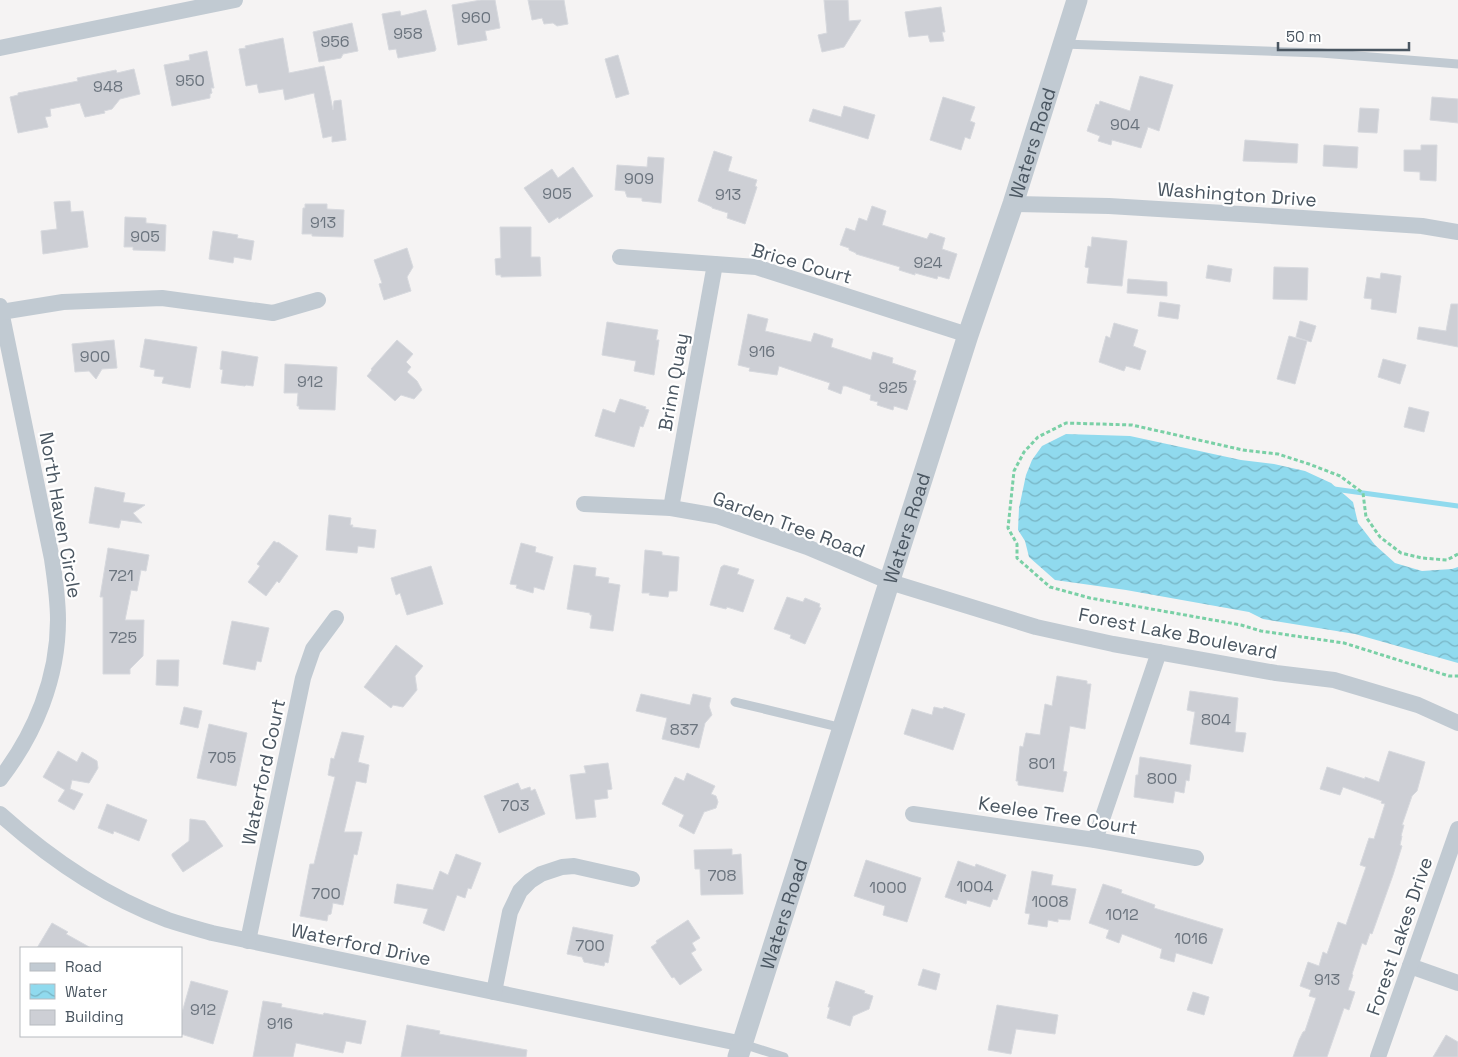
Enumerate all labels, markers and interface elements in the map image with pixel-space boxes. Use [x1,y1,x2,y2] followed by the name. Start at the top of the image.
[461,7,491,28] house number: 960
[1278,20,1409,52] scale bar
[393,23,423,44] house number: 958
[1286,27,1321,46] text: 50 m
[320,31,350,52] house number: 956
[175,70,205,91] house number: 950
[93,76,123,97] house number: 948
[1003,85,1062,202] street label: Waters Road
[1110,114,1140,135] house number: 904
[624,168,654,189] house number: 909
[1156,176,1317,213] street label: Washington Drive
[542,183,572,204] house number: 905
[715,184,741,205] house number: 913
[310,212,336,233] house number: 913
[130,226,160,247] house number: 905
[749,237,855,290] street label: Brice Court
[914,252,942,273] house number: 924
[653,331,694,433] street label: Brinn Quay
[749,341,775,362] house number: 916
[80,346,110,367] house number: 900
[297,371,323,392] house number: 912
[878,377,908,398] house number: 925
[34,430,87,600] street label: North Haven Circle
[878,470,936,587] street label: Waters Road
[709,485,868,564] street label: Garden Tree Road
[108,565,134,586] house number: 721
[1076,602,1279,665] street label: Forest Lake Boulevard
[109,627,137,648] house number: 725
[236,697,291,847] street label: Waterford Court
[1201,709,1231,730] house number: 804
[670,719,698,740] house number: 837
[208,747,236,768] house number: 705
[1029,753,1055,774] house number: 801
[1147,768,1177,789] house number: 800
[977,791,1139,840] street label: Keelee Tree Court
[501,795,529,816] house number: 703
[1361,854,1438,1019] street label: Forest Lakes Drive
[755,856,813,973] street label: Waters Road
[707,865,737,886] house number: 708
[956,876,994,897] house number: 1004
[869,877,907,898] house number: 1000
[311,883,341,904] house number: 700
[1031,891,1069,912] house number: 1008
[1105,904,1139,925] house number: 1012
[288,917,433,972] street label: Waterford Drive
[1174,928,1208,949] house number: 1016
[575,935,605,956] house number: 700
[20,947,182,1037] legend
[65,957,102,976] text: Road
[1314,969,1340,990] house number: 913
[65,982,108,1001] text: Water
[190,999,216,1020] house number: 912
[65,1007,124,1026] text: Building
[267,1013,293,1034] house number: 916

